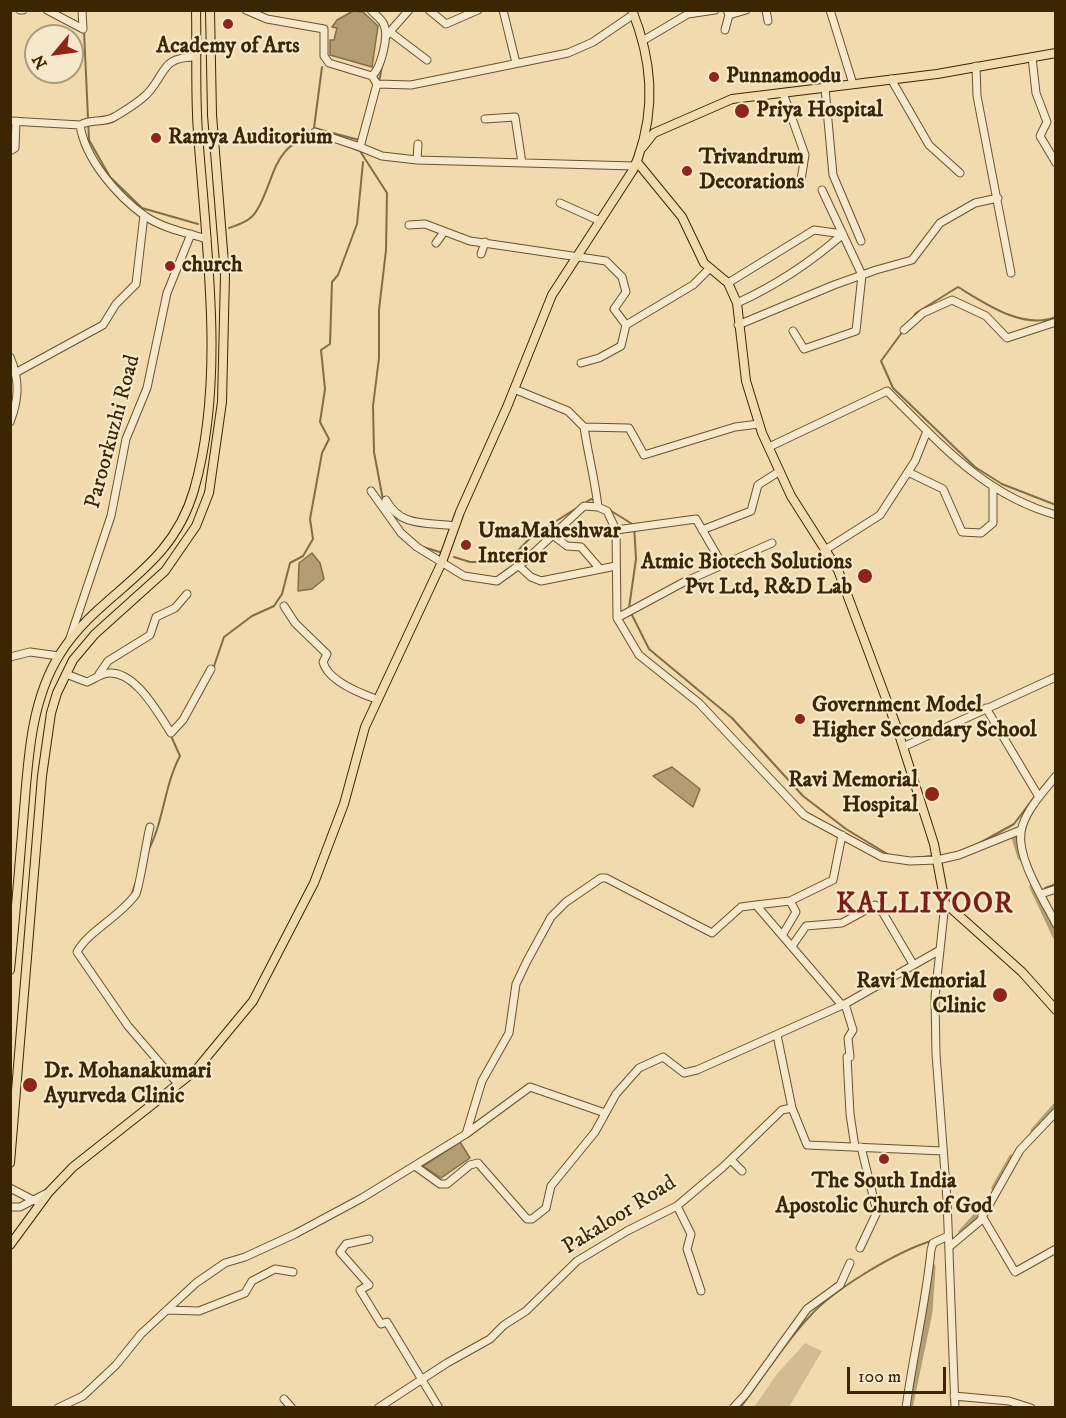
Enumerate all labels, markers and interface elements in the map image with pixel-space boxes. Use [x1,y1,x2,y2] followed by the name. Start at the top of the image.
[221,17,235,31] marker: Academy of Arts
[24,24,84,84] north arrow
[156,34,300,60] place label: Academy of Arts
[28,51,52,72] text: N
[726,64,841,90] place label: Punnamoodu
[707,70,721,84] marker: Punnamoodu
[756,98,883,124] place label: Priya Hospital
[733,102,751,120] marker: Priya Hospital
[168,125,333,151] place label: Ramya Auditorium
[149,131,163,145] marker: Ramya Auditorium
[699,145,804,196] place label: Trivandrum Decorations
[680,164,694,178] marker: Trivandrum Decorations
[182,253,243,279] place label: church
[163,259,177,273] marker: church
[81,352,147,512] street label: Paroorkuzhi Road
[478,519,621,570] place label: UmaMaheshwar Interior
[459,538,473,552] marker: UmaMaheshwar Interior
[641,550,852,602] place label: Atmic Biotech Solutions Pvt Ltd, R&D Lab
[856,567,874,585] marker: Atmic Biotech Solutions Pvt Ltd, R&D Lab
[812,693,1037,744] place label: Government Model Higher Secondary School
[793,712,807,726] marker: Government Model Higher Secondary School
[788,768,918,819] place label: Ravi Memorial Hospital
[923,785,941,803] marker: Ravi Memorial Hospital
[836,889,1014,923] district label: KALLIYOOR
[856,969,986,1020] place label: Ravi Memorial Clinic
[991,986,1009,1004] marker: Ravi Memorial Clinic
[44,1059,211,1110] place label: Dr. Mohanakumari Ayurveda Clinic
[21,1076,39,1094] marker: Dr. Mohanakumari Ayurveda Clinic
[877,1152,891,1166] marker: The South India Apostolic Church of God
[775,1169,993,1220] place label: The South India Apostolic Church of God
[558,1171,682,1261] street label: Pakaloor Road
[850,1355,949,1393] scale bar
[858,1366,901,1388] text: 100 m

